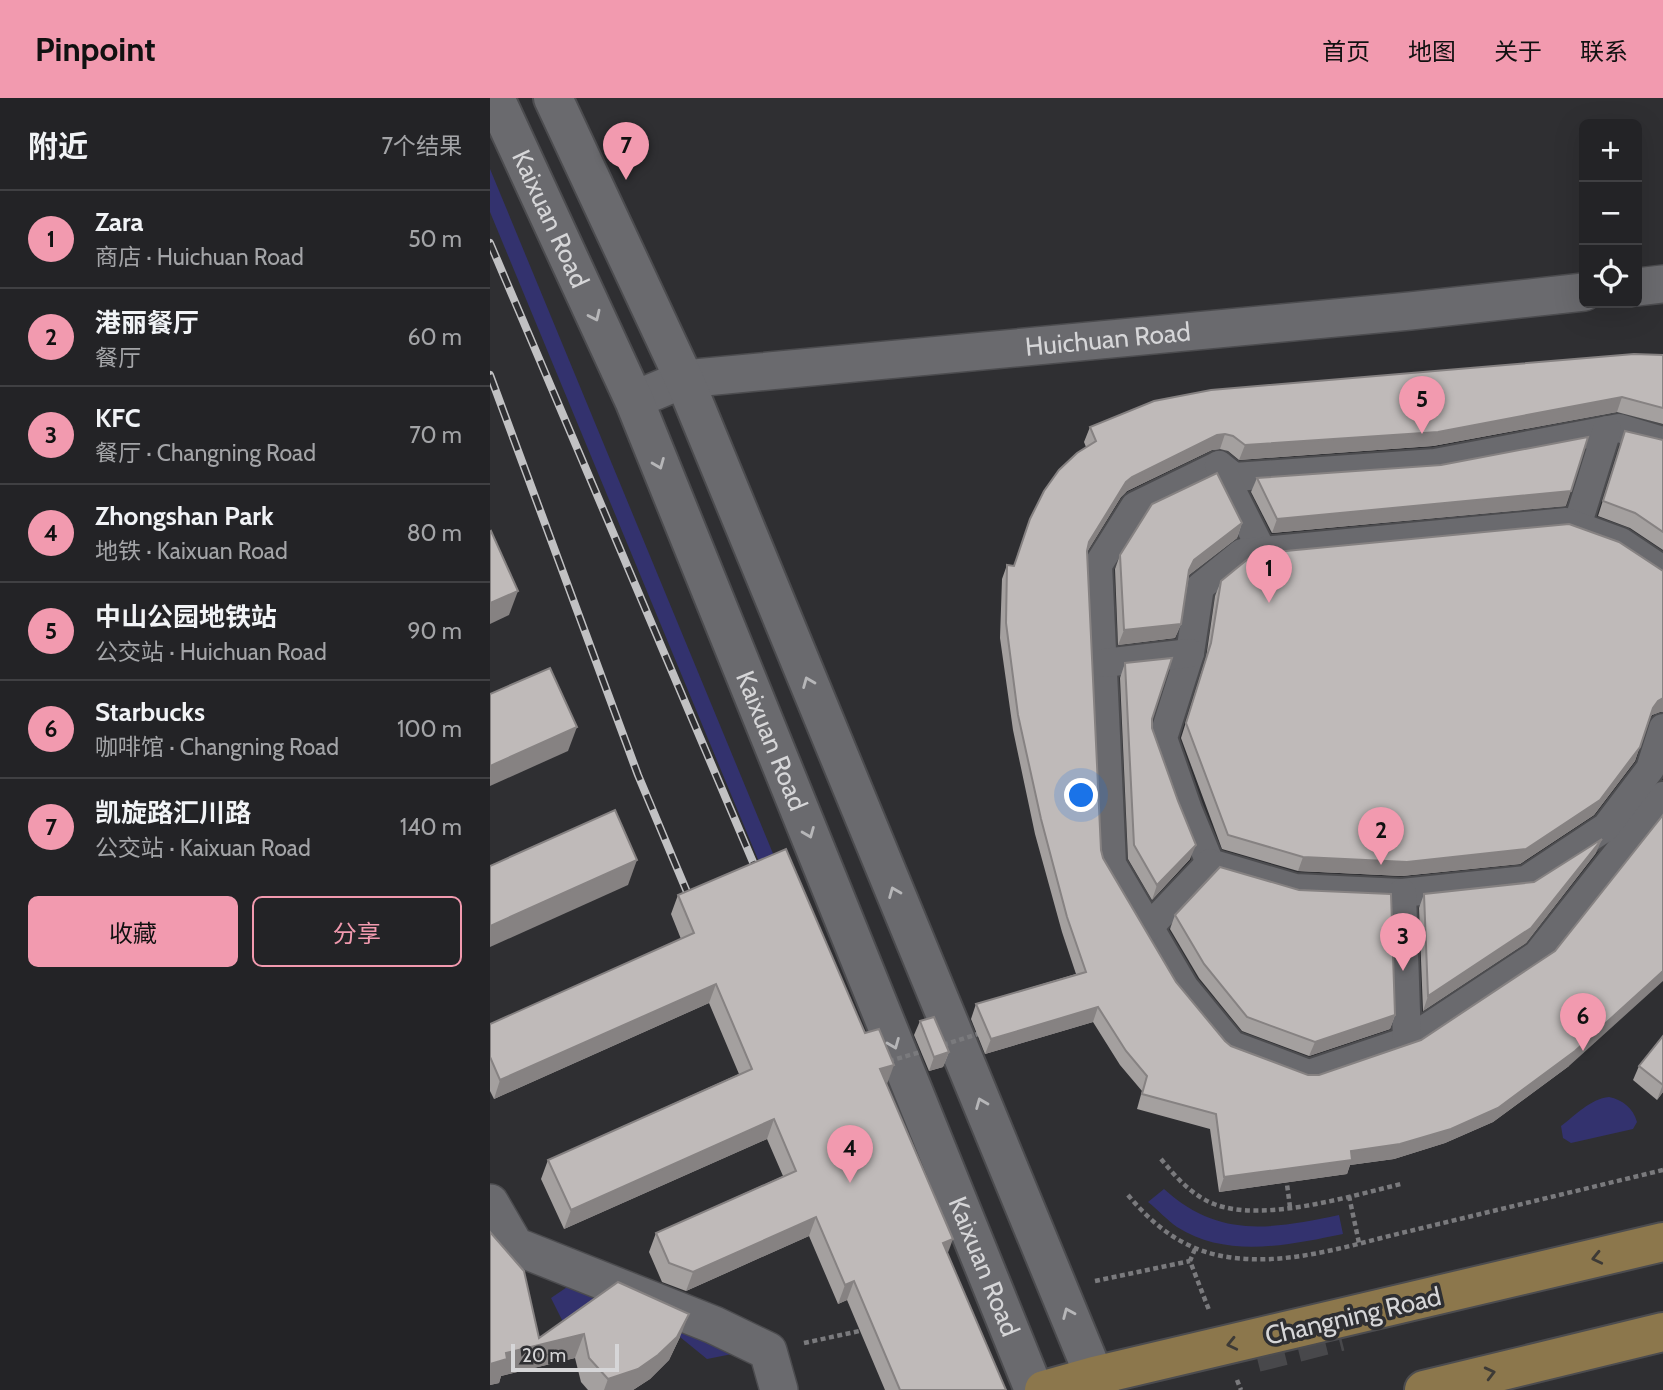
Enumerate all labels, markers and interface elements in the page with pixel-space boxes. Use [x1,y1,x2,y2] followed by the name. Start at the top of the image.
[35,29,156,69] text: Pinpoint
[1322,37,1370,66] text: 首页
[1408,37,1456,66] text: 地图
[1494,37,1542,66] text: 关于
[1580,37,1628,66] text: 联系
[1579,119,1642,308] map controls
[1579,119,1642,182] button: +
[603,122,649,180] pin: 7
[28,128,88,165] text: 附近
[381,132,462,160] text: 7个结果
[505,145,596,293] street label: Kaixuan Road
[1579,182,1642,245] button: −
[95,206,143,238] text: Zara
[47,225,55,253] text: 1
[408,225,462,253] text: 50 m
[95,243,304,271] text: 商店 · Huichuan Road
[1579,245,1642,308] button: locate
[95,307,199,339] text: 港丽餐厅
[587,309,601,321] one-way arrow
[1024,316,1192,363] street label: Huichuan Road
[45,323,57,351] text: 2
[408,323,462,351] text: 60 m
[95,344,141,372] text: 餐厅
[1399,376,1445,434] pin: 5
[95,402,141,434] text: KFC
[45,421,57,449] text: 3
[409,421,462,449] text: 70 m
[95,439,316,467] text: 餐厅 · Changning Road
[651,457,665,469] one-way arrow
[95,500,274,532] text: Zhongshan Park
[44,519,58,547] text: 4
[407,519,462,547] text: 80 m
[95,537,288,565] text: 地铁 · Kaixuan Road
[1246,545,1292,603] pin: 1
[95,601,277,633] text: 中山公园地铁站
[45,617,57,645] text: 5
[408,617,462,645] text: 90 m
[95,638,327,666] text: 公交站 · Huichuan Road
[729,666,814,815] street label: Kaixuan Road
[802,676,816,689] one-way arrow
[95,696,205,728] text: Starbucks
[45,715,57,743] text: 6
[397,715,462,743] text: 100 m
[95,733,339,761] text: 咖啡馆 · Changning Road
[1064,778,1098,812] your location
[95,797,251,829] text: 凯旋路汇川路
[1358,807,1404,865] pin: 2
[45,813,57,841] text: 7
[400,813,462,841] text: 140 m
[800,827,814,839] one-way arrow
[95,834,311,862] text: 公交站 · Kaixuan Road
[889,887,903,899] one-way arrow
[28,896,238,967] button: 收藏
[252,896,462,967] button: 分享
[1380,913,1426,971] pin: 3
[1560,993,1606,1051] pin: 6
[885,1038,899,1050] one-way arrow
[975,1097,989,1109] one-way arrow
[827,1125,873,1183] pin: 4
[942,1192,1027,1341] street label: Kaixuan Road
[1591,1250,1603,1264] one-way arrow
[1262,1280,1444,1352] street label: Changning Road
[1062,1308,1076,1320] one-way arrow
[1226,1336,1238,1350] one-way arrow
[511,1341,620,1373] scale bar
[522,1344,566,1367] text: 20 m
[1484,1367,1496,1381] one-way arrow

